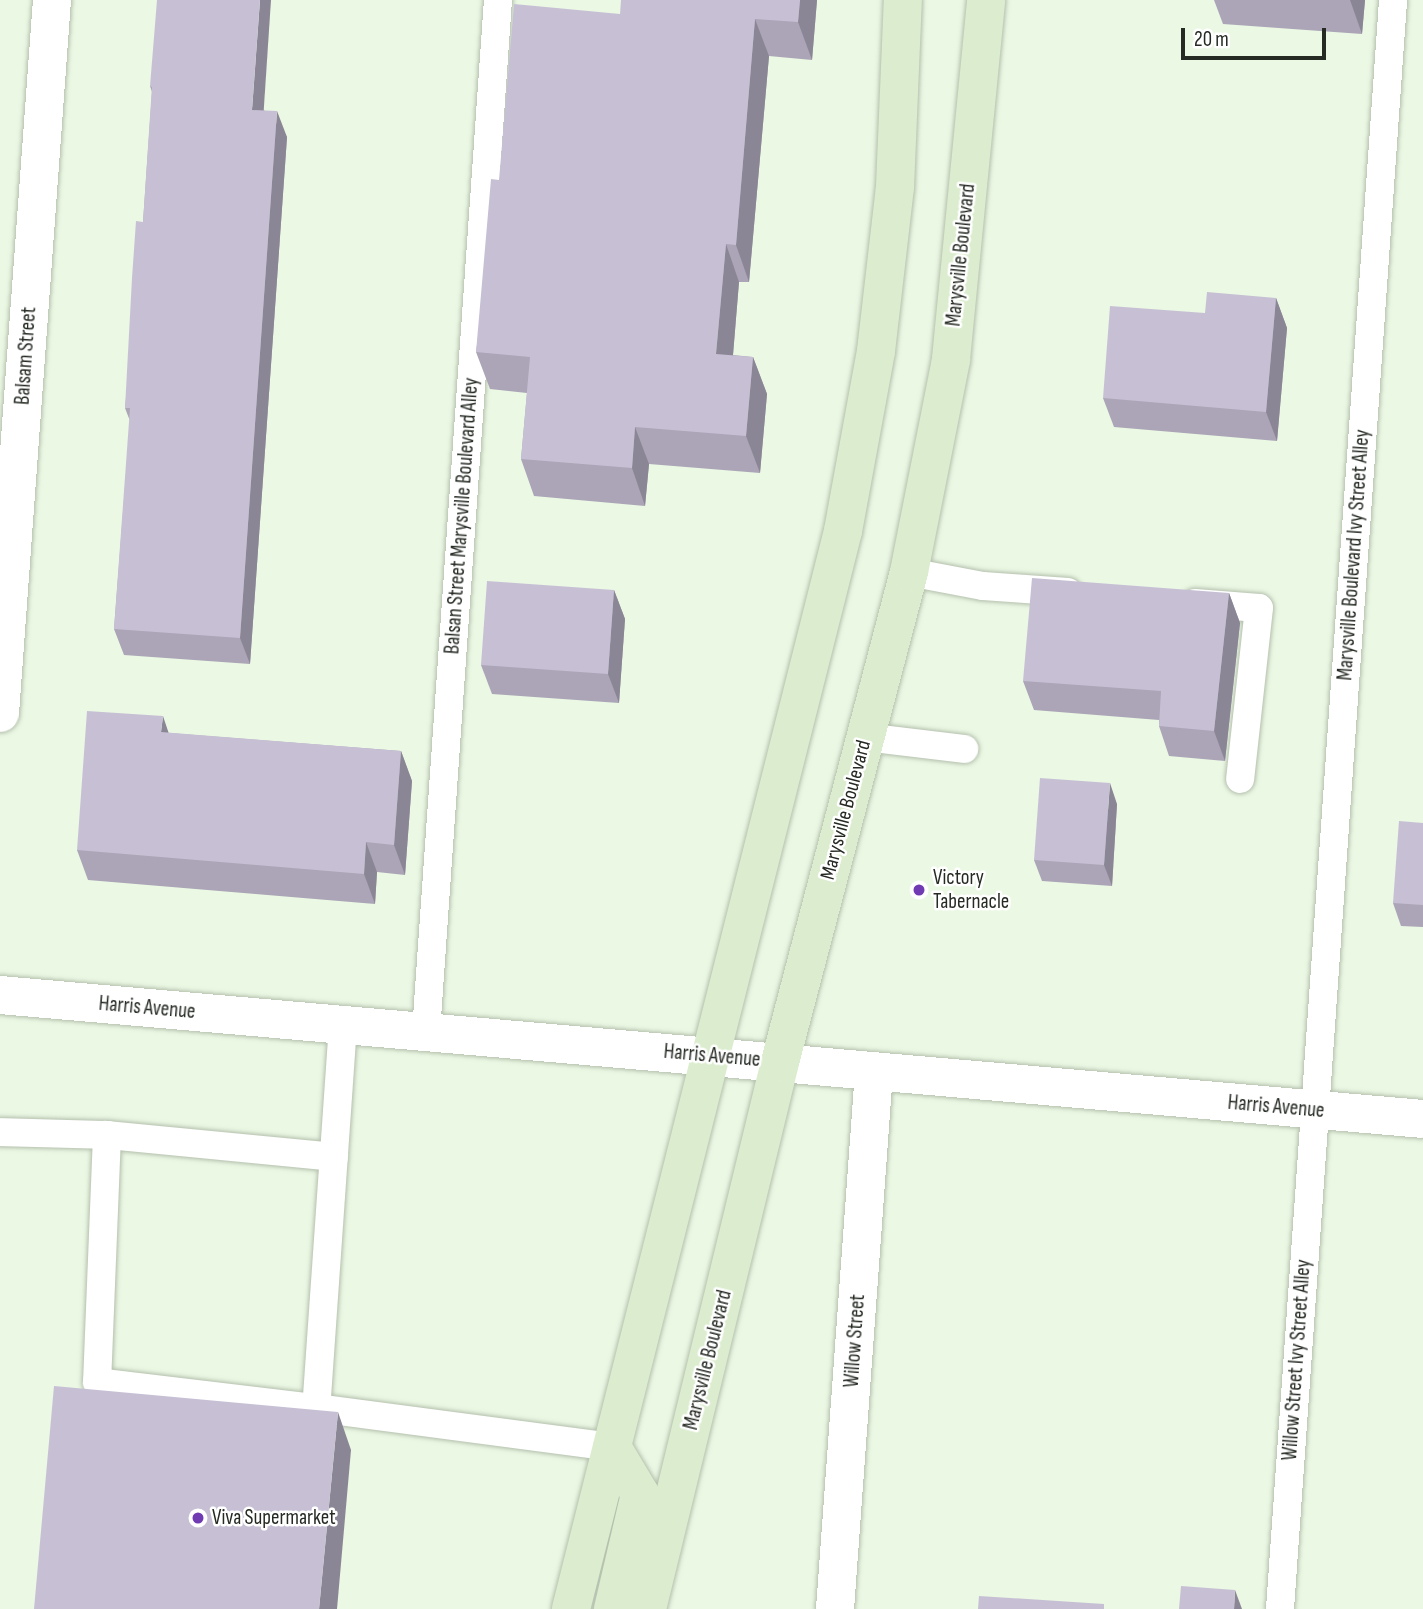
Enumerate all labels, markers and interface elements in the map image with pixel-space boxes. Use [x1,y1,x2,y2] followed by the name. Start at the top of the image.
[1185,14,1330,58] scale bar
[1194,27,1229,52] text: 20 m
[941,182,981,328] street label: Marysville Boulevard
[10,306,42,406] street label: Balsam Street
[440,377,484,655] street label: Balsan Street Marysville Boulevard Alley
[1333,429,1375,681] street label: Marysville Boulevard Ivy Street Alley
[815,738,877,882] street label: Marysville Boulevard
[933,865,1009,915] place label: Victory Tabernacle
[911,882,927,898] marker: Victory Tabernacle
[98,991,196,1025] street label: Harris Avenue
[663,1039,761,1073] street label: Harris Avenue
[1227,1090,1325,1124] street label: Harris Avenue
[1277,1259,1317,1461] street label: Willow Street Ivy Street Alley
[678,1287,738,1433] street label: Marysville Boulevard
[839,1294,871,1388] street label: Willow Street
[212,1505,336,1531] place label: Viva Supermarket
[190,1510,206,1526] marker: Viva Supermarket

